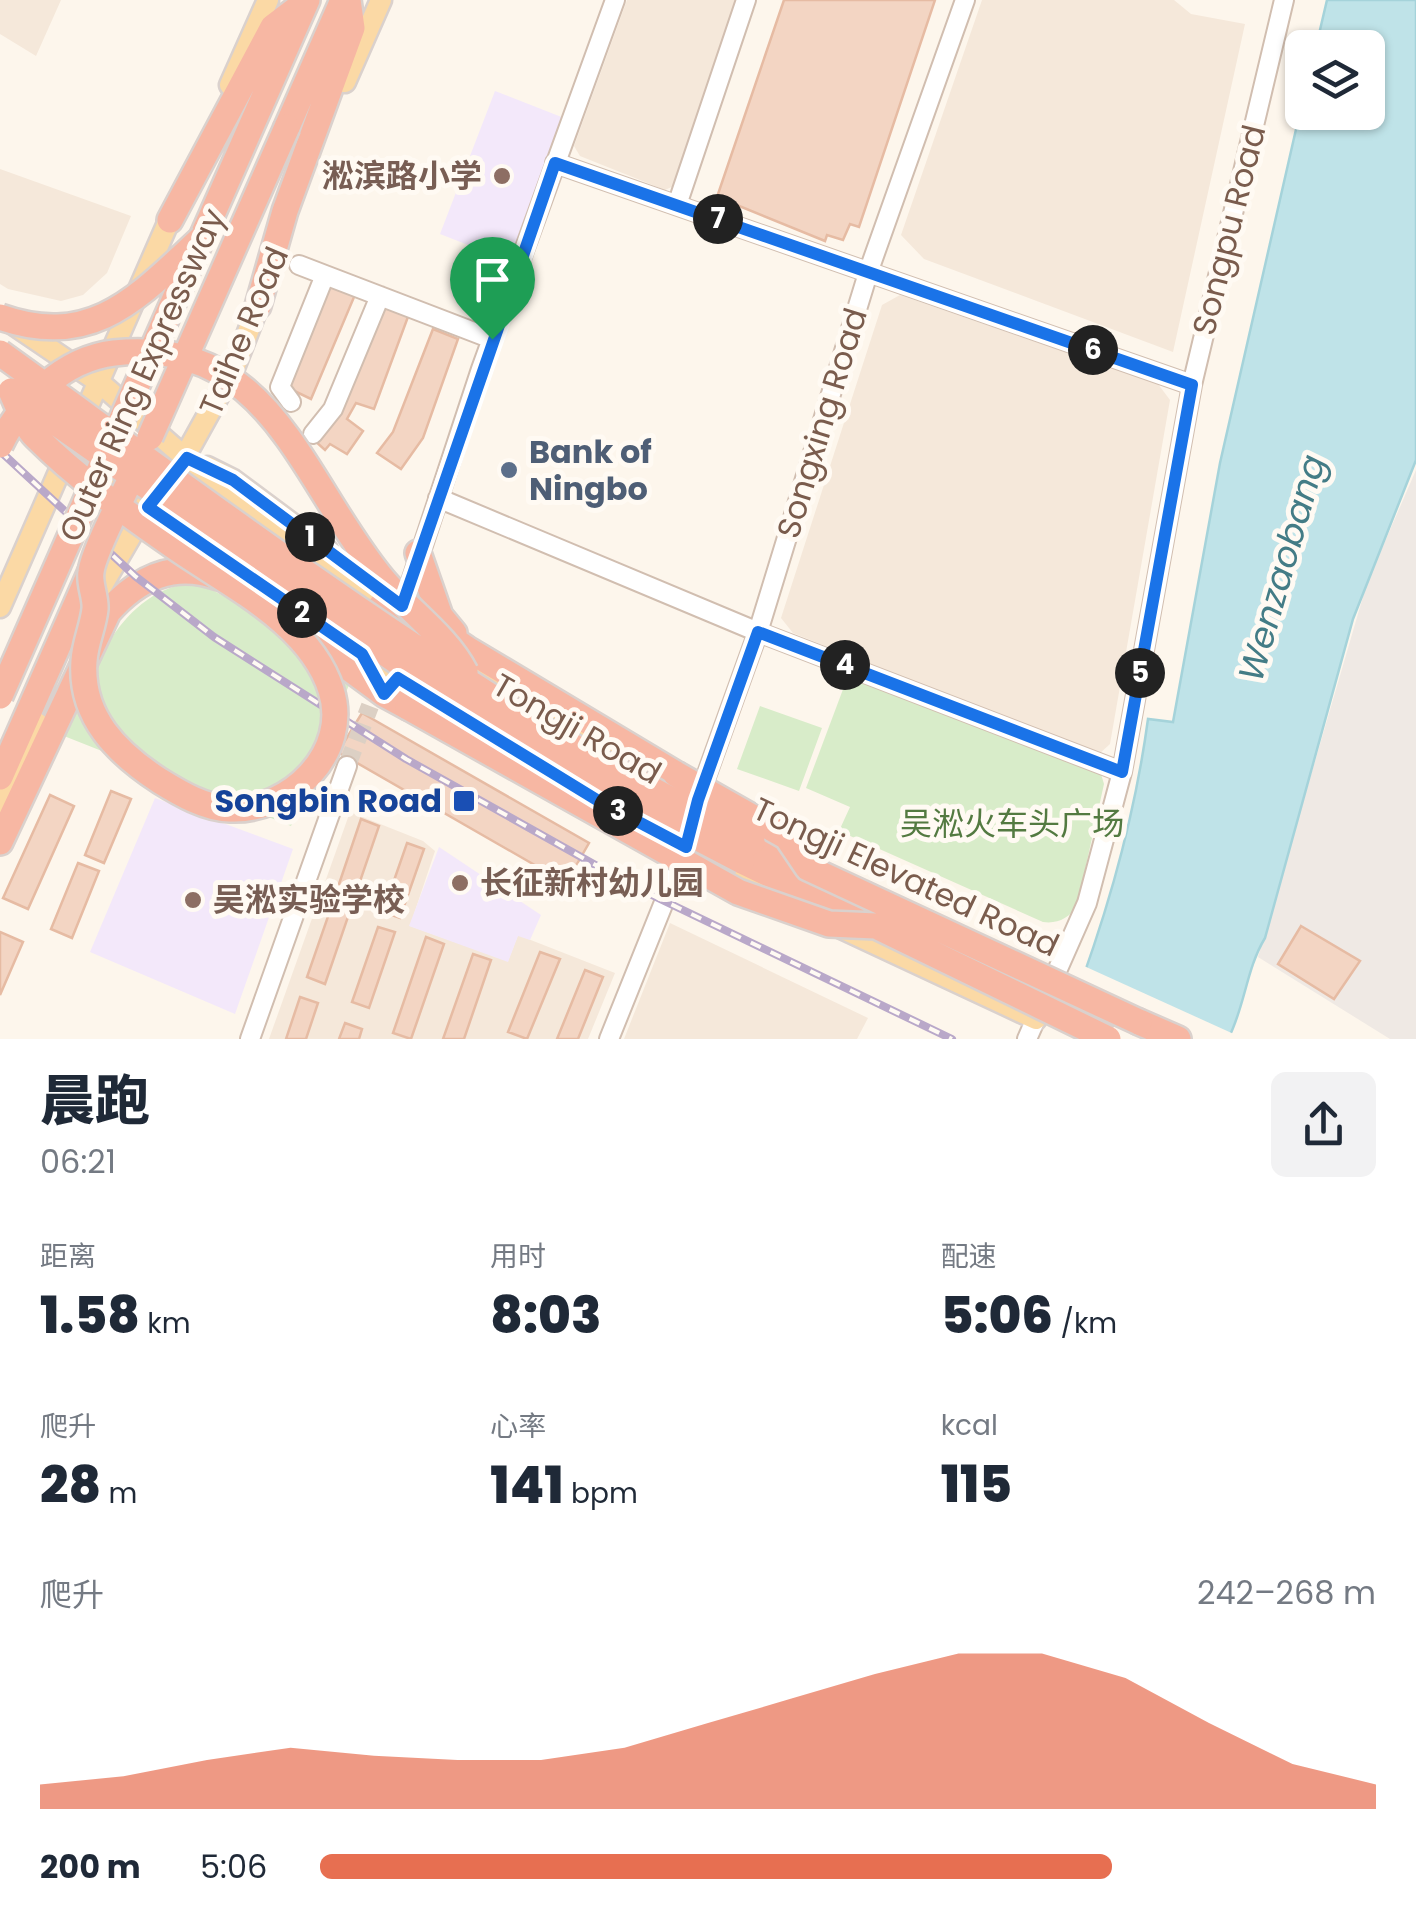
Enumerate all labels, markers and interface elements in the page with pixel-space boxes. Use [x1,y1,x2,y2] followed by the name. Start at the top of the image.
[1285,30,1385,130] map controls
[1285,30,1385,130] button: layers
[1181,120,1276,340] street label: Songpu Road
[322,153,482,198] place label: 淞滨路小学
[491,165,513,187] marker: 淞滨路小学
[693,194,743,244] pin: 7
[711,199,725,238] text: 7
[48,201,235,548] street label: Outer Ring Expressway
[450,237,535,340] pin
[188,240,299,422] street label: Taihe Road
[465,252,520,307] icon: arrive
[765,302,878,543] street label: Songxing Road
[1068,325,1118,375] pin: 6
[1084,330,1102,369] text: 6
[529,429,652,511] place label: Bank of Ningbo
[1226,449,1337,687] water label: Wenzaobang
[498,459,520,481] marker: Bank of Ningbo
[285,512,335,562] pin: 1
[305,517,315,556] text: 1
[277,588,327,638] pin: 2
[294,593,310,632] text: 2
[820,640,870,690] pin: 4
[836,645,854,684] text: 4
[1115,648,1165,698] pin: 5
[1131,653,1149,692] text: 5
[485,662,670,795] street label: Tongji Road
[214,778,442,823] place label: Songbin Road
[593,786,643,836] pin: 3
[746,786,1067,967] street label: Tongji Elevated Road
[451,788,477,814] marker: Songbin Road
[610,791,626,830] text: 3
[900,801,1124,846] park label: 吴淞火车头广场
[480,860,704,905] place label: 长征新村幼儿园
[449,872,471,894] marker: 长征新村幼儿园
[213,877,405,922] place label: 吴淞实验学校
[182,889,204,911] marker: 吴淞实验学校
[40,1062,150,1139] text: 晨跑
[1271,1072,1376,1177] button: share
[40,1139,116,1184] text: 06:21
[40,1237,96,1276] text: 距离
[490,1237,546,1276] text: 用时
[941,1237,997,1276] text: 配速
[40,1280,140,1351] text: 1.58
[490,1280,601,1351] text: 8:03
[941,1280,1053,1351] text: 5:06
[140,1304,191,1343] text: km
[1053,1304,1117,1343] text: /km
[941,1406,998,1445] text: kcal
[40,1407,96,1446] text: 爬升
[490,1407,546,1446] text: 心率
[941,1449,1012,1520] text: 115
[40,1450,101,1521] text: 28
[490,1450,564,1521] text: 141
[101,1474,137,1513] text: m
[564,1474,638,1513] text: bpm
[1197,1570,1376,1615] text: 242–268 m
[40,1572,104,1617] text: 爬升
[40,1844,141,1889] text: 200 m
[200,1844,267,1889] text: 5:06

